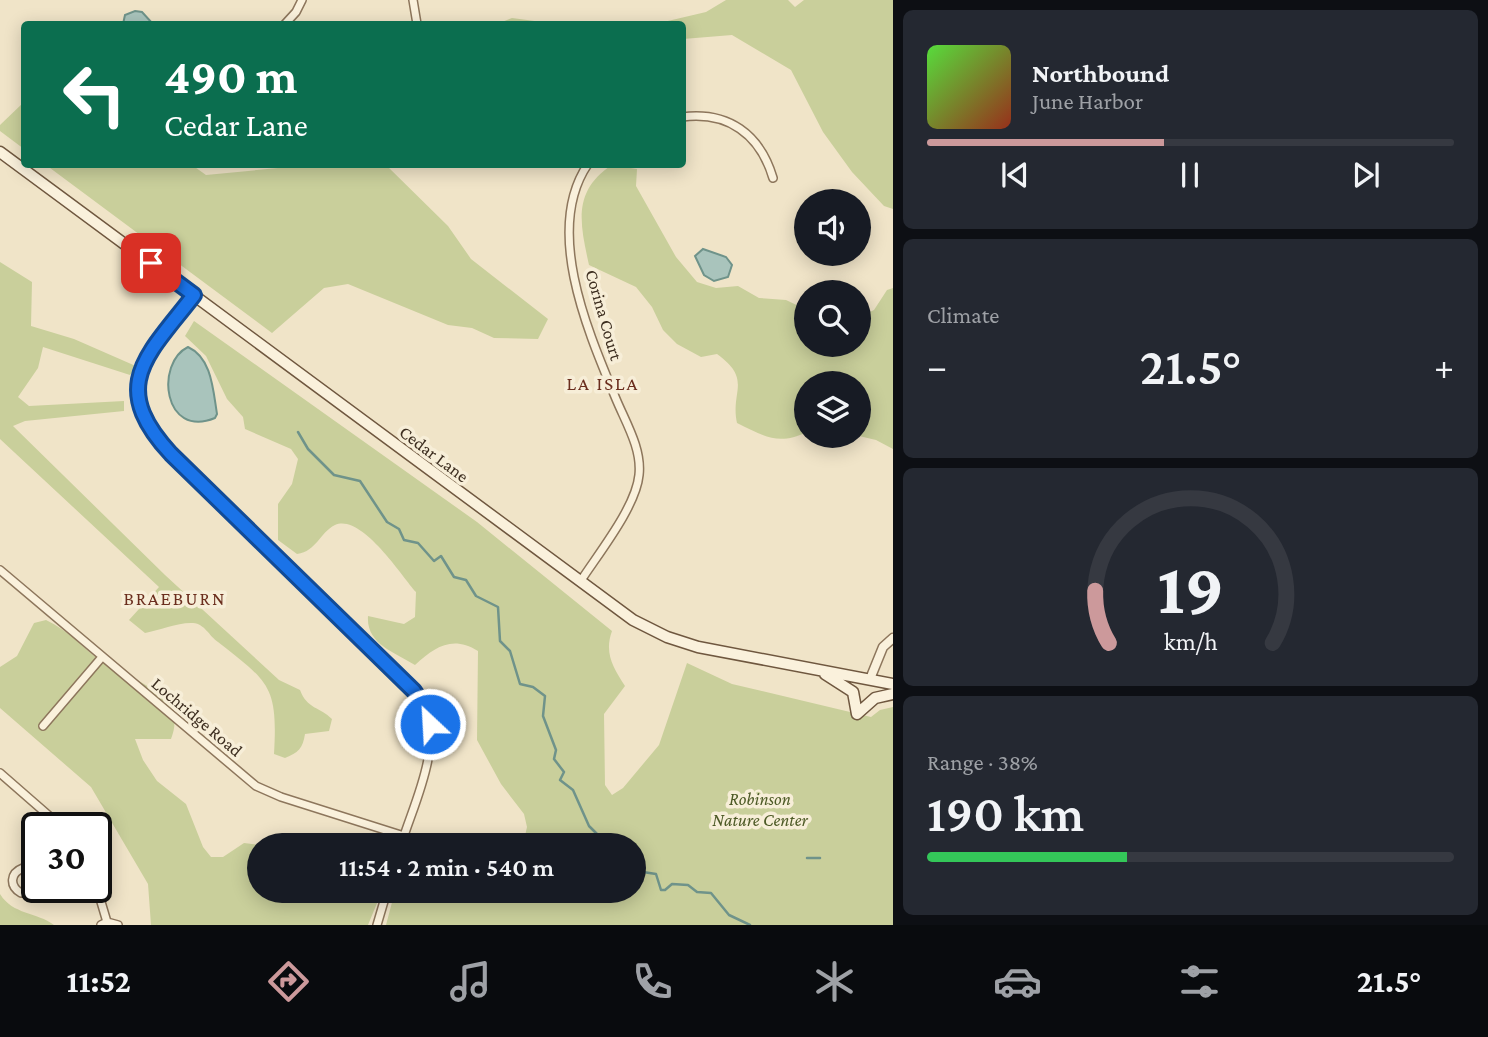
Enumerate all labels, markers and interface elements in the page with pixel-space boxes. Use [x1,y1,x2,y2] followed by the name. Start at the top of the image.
[49,49,140,140] icon: left
[164,49,298,104] text: 490 m
[1032,59,1169,88] text: Northbound
[1032,88,1143,114] text: June Harbor
[164,107,308,143] text: Cedar Lane
[996,156,1034,194] icon: previous
[1171,156,1209,194] icon: pause
[1347,156,1385,194] icon: next
[794,189,871,448] map controls
[794,189,871,266] button: sound
[121,233,181,293] pin
[132,244,170,282] icon: arrive
[582,267,627,364] street label: Corina Court
[794,280,871,357] button: search
[927,302,999,328] text: Climate
[1140,337,1241,395] text: 21.5°
[927,345,947,387] text: −
[1434,345,1454,387] text: +
[794,371,871,448] button: layers
[567,373,639,394] district label: LA ISLA
[396,422,472,486] street label: Cedar Lane
[1157,548,1224,629] text: 19
[123,588,227,609] district label: BRAEBURN
[1164,628,1217,655] text: km/h
[148,673,247,761] street label: Lochridge Road
[393,687,467,761] position arrow
[927,749,1038,775] text: Range · 38%
[927,784,1084,842] text: 190 km
[712,789,808,830] park label: Robinson Nature Center
[21,812,112,903] speed limit sign: 30
[339,853,554,882] text: 11:54 · 2 min · 540 m
[264,957,313,1006] icon: directions
[446,957,495,1006] icon: music
[628,957,677,1006] icon: phone
[810,957,859,1006] icon: climate
[993,957,1042,1006] icon: car
[1175,957,1224,1006] icon: filters
[67,963,131,999] text: 11:52
[1357,963,1421,999] text: 21.5°

